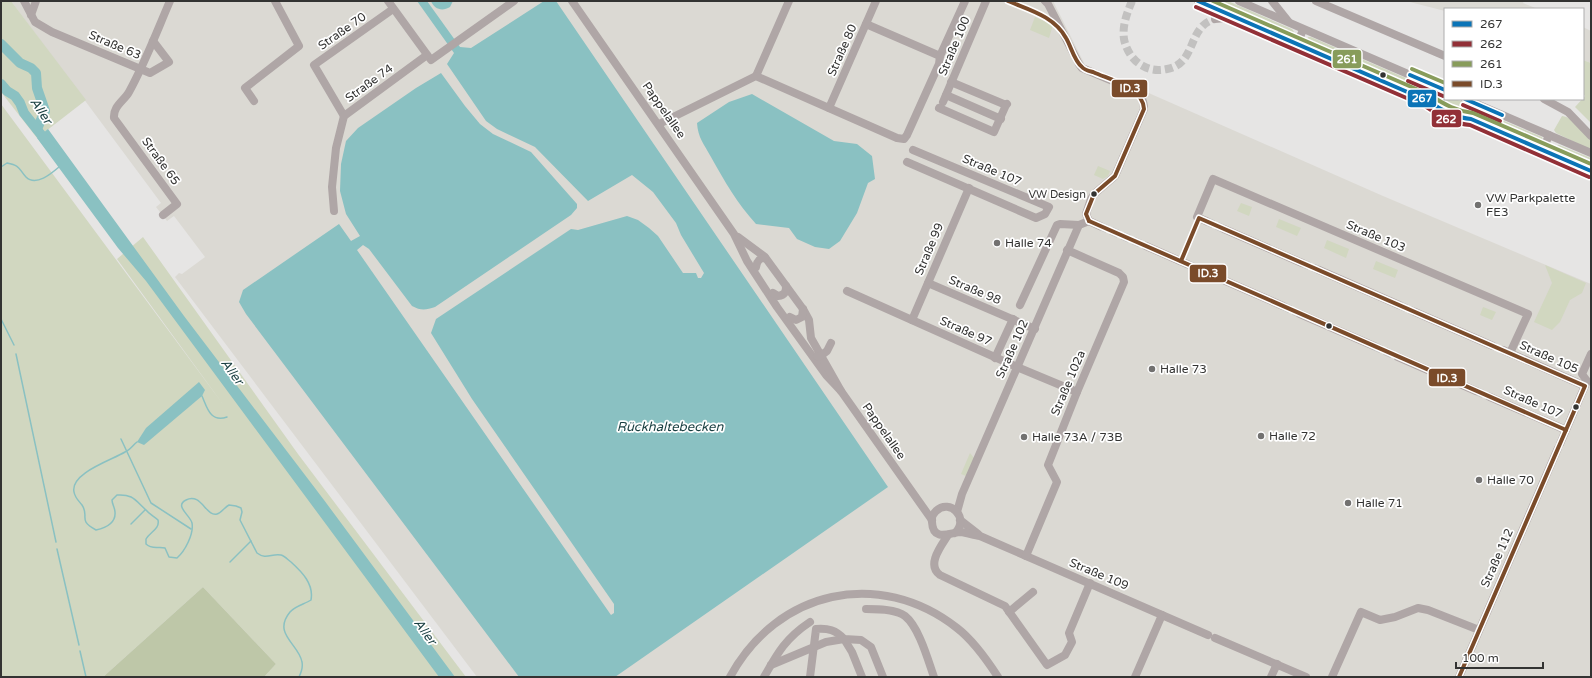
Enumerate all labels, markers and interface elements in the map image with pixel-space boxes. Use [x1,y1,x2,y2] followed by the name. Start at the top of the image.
[1444,8,1584,100] legend
[315,9,369,53] street label: Straße 70
[935,14,973,78] street label: Straße 100
[1480,17,1503,31] text: 267
[824,21,860,78] street label: Straße 80
[87,28,143,62] street label: Straße 63
[1480,37,1503,51] text: 262
[1332,49,1362,69] line badge: 261
[1337,53,1357,66] text: 261
[1480,57,1503,71] text: 261
[342,61,396,105] street label: Straße 74
[1378,70,1388,80] unlabelled marker
[1480,77,1503,91] text: ID.3
[639,79,689,141] street label: Pappelallee
[1111,79,1148,98] line badge: ID.3
[1120,82,1141,95] text: ID.3
[1407,89,1437,108] line badge: 267
[1412,92,1432,105] text: 267
[26,95,57,129] water label: Aller
[1431,109,1462,128] line badge: 262
[1436,113,1456,126] text: 262
[139,134,183,188] street label: Straße 65
[960,151,1024,189] street label: Straße 107
[1028,188,1086,201] place label: VW Design
[1089,189,1099,199] marker: VW Design
[1486,191,1575,219] place label: VW Parkpalette FE3
[1473,200,1483,210] marker: VW Parkpalette FE3
[1344,217,1408,255] street label: Straße 103
[912,221,946,277] street label: Straße 99
[1005,236,1052,250] place label: Halle 74
[992,238,1002,248] marker: Halle 74
[1189,264,1227,283] line badge: ID.3
[1198,267,1219,280] text: ID.3
[947,273,1003,307] street label: Straße 98
[938,313,994,349] street label: Straße 97
[993,317,1031,381] street label: Straße 102
[1324,321,1334,331] unlabelled marker
[1517,338,1581,376] street label: Straße 105
[1048,348,1088,418] street label: Straße 102a
[217,356,248,390] water label: Aller
[1160,362,1207,376] place label: Halle 73
[1147,364,1157,374] marker: Halle 73
[1428,368,1466,387] line badge: ID.3
[1437,372,1458,385] text: ID.3
[1501,383,1565,421] street label: Straße 107
[859,400,909,462] street label: Pappelallee
[1571,402,1581,412] unlabelled marker
[617,419,724,435] water label: Rückhaltebecken
[1269,429,1316,443] place label: Halle 72
[1032,430,1123,444] place label: Halle 73A / 73B
[1256,431,1266,441] marker: Halle 72
[1019,432,1029,442] marker: Halle 73A / 73B
[1487,473,1534,487] place label: Halle 70
[1474,475,1484,485] marker: Halle 70
[1356,496,1403,510] place label: Halle 71
[1343,498,1353,508] marker: Halle 71
[1478,526,1516,590] street label: Straße 112
[1067,555,1131,593] street label: Straße 109
[410,616,441,650] water label: Aller
[1456,644,1543,670] scale bar
[1462,651,1499,665] text: 100 m

